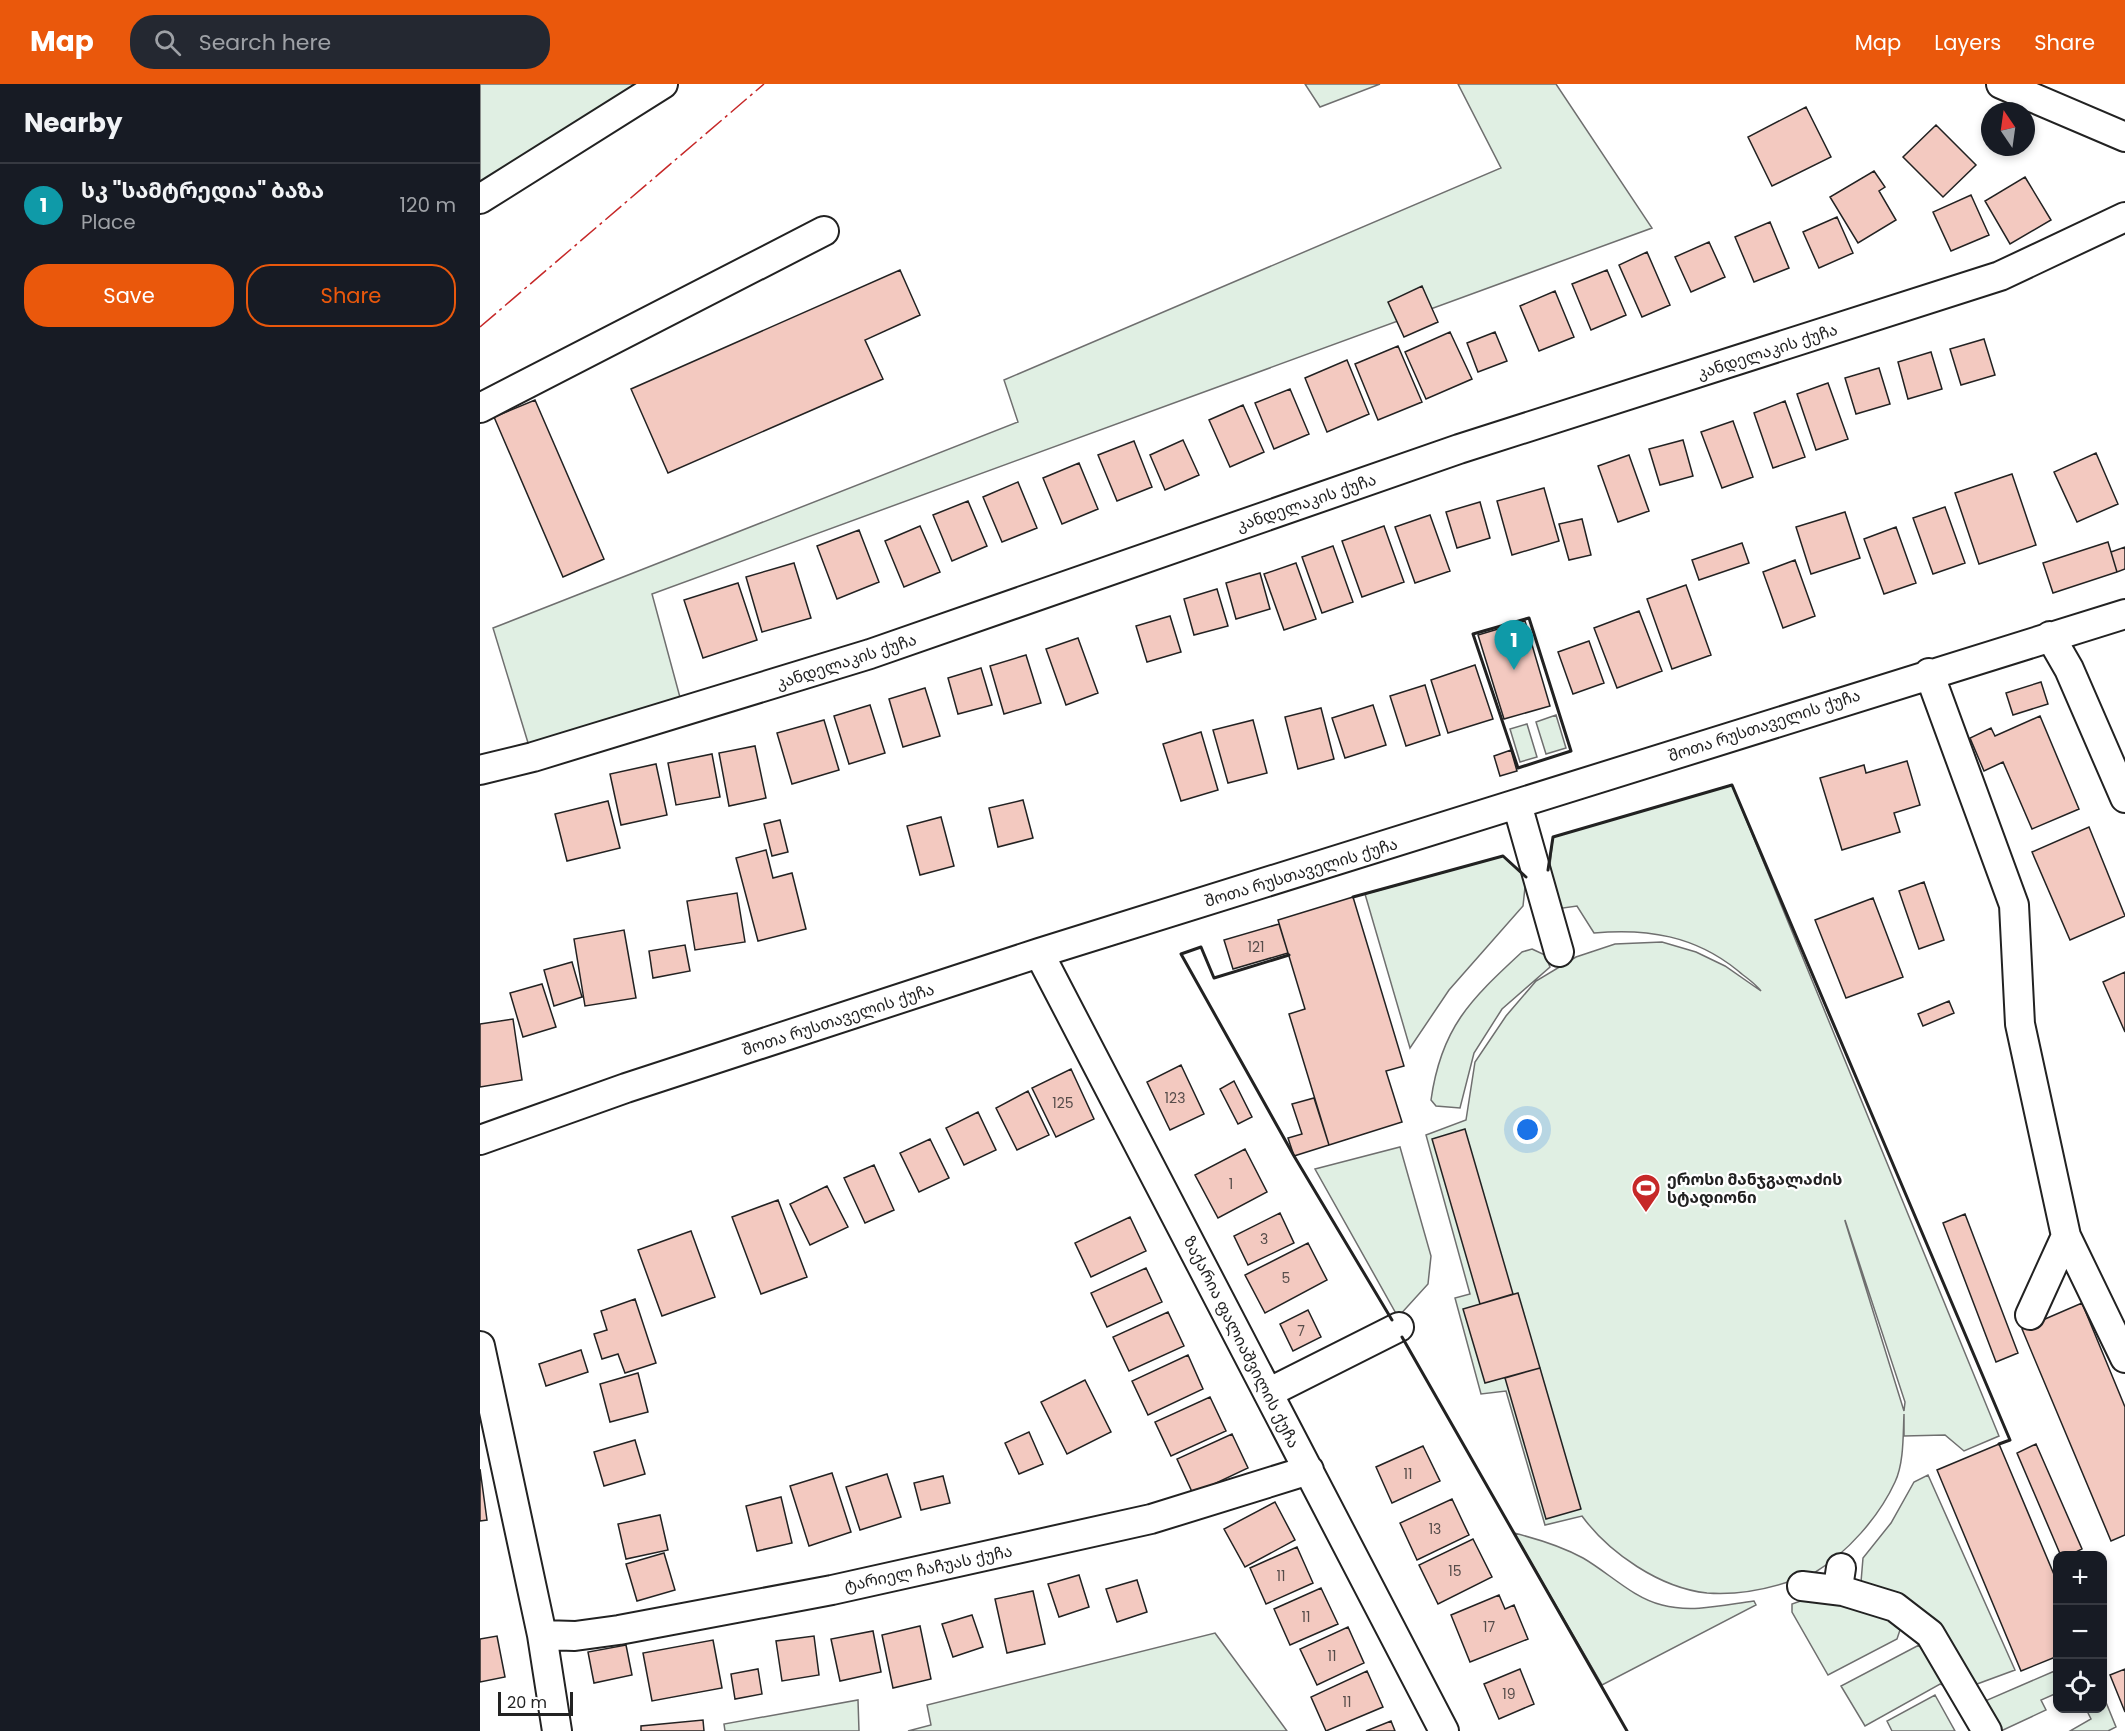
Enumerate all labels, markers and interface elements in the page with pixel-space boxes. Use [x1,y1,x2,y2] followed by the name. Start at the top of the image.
[130,15,550,69] search box
[30,22,94,61] text: Map
[151,26,184,59] icon: search
[199,27,331,58] text: Search here
[1855,28,1901,57] text: Map
[1934,28,2001,57] text: Layers
[2034,28,2095,57] text: Share
[1981,102,2035,156] north arrow
[24,105,122,141] text: Nearby
[81,175,324,206] text: სკ "სამტრედია" ბაზა
[40,191,47,219] text: 1
[400,191,456,219] text: 120 m
[81,208,136,236] text: Place
[24,264,234,327] button: Save
[246,264,456,327] button: Share
[1694,318,1840,385] street label: კანდელაკის ქუჩა
[1233,468,1379,537] street label: კანდელაკის ქუჩა
[1494,620,1534,670] pin: 1
[773,628,919,695] street label: კანდელაკის ქუჩა
[1665,684,1863,767] street label: შოთა რუსთაველის ქუჩა
[1202,832,1401,913] street label: შოთა რუსთაველის ქუჩა
[1247,937,1265,957] house number: 121
[739,978,937,1061] street label: შოთა რუსთაველის ქუჩა
[1165,1088,1185,1108] house number: 123
[1052,1093,1074,1113] house number: 125
[1513,1115,1542,1144] your location
[1667,1168,1842,1209] place label: ეროსი მანჯგალაძის სტადიონი
[1630,1172,1662,1214] sports icon: ეროსი მანჯგალაძის სტადიონი
[1229,1174,1233,1194] house number: 1
[1260,1229,1268,1249] house number: 3
[1178,1232,1305,1452] street label: ზაქარია ფალიაშვილის ქუჩა
[1282,1268,1290,1288] house number: 5
[1297,1321,1305,1341] house number: 7
[1404,1464,1412,1484] house number: 11
[1429,1519,1441,1539] house number: 13
[842,1539,1014,1598] street label: ტარიელ ჩაჩუას ქუჩა
[2053,1551,2107,1713] map controls
[2053,1551,2107,1605] button: +
[1448,1561,1462,1581] house number: 15
[1277,1566,1285,1586] house number: 11
[2053,1605,2107,1659] button: −
[1302,1607,1310,1627] house number: 11
[1483,1617,1495,1637] house number: 17
[1328,1646,1336,1666] house number: 11
[2053,1659,2107,1713] button: locate
[1502,1684,1516,1704] house number: 19
[498,1689,573,1716] scale bar
[507,1691,547,1714] text: 20 m
[1343,1692,1351,1712] house number: 11

